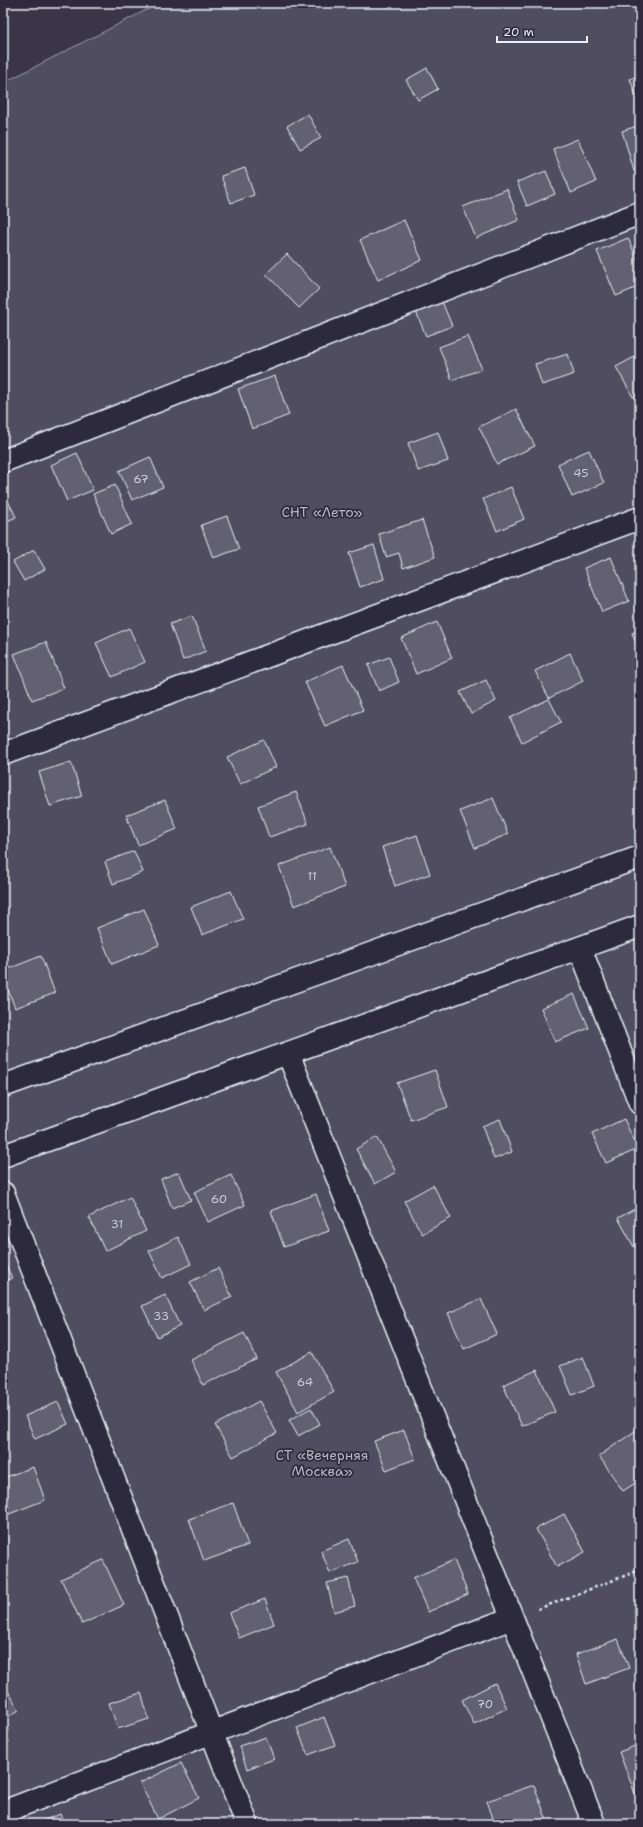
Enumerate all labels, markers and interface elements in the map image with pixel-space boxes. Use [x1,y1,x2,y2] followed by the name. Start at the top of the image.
[497,18,587,44] scale bar
[503,24,534,40] text: 20 m
[573,465,589,481] house number: 45
[133,471,149,487] house number: 67
[282,503,363,521] park label: СНТ «Лето»
[307,868,317,884] house number: 11
[211,1191,227,1207] house number: 60
[111,1216,123,1232] house number: 31
[153,1308,169,1324] house number: 33
[297,1374,313,1390] house number: 64
[275,1446,369,1480] park label: СТ «Вечерняя Москва»
[477,1696,493,1712] house number: 70

